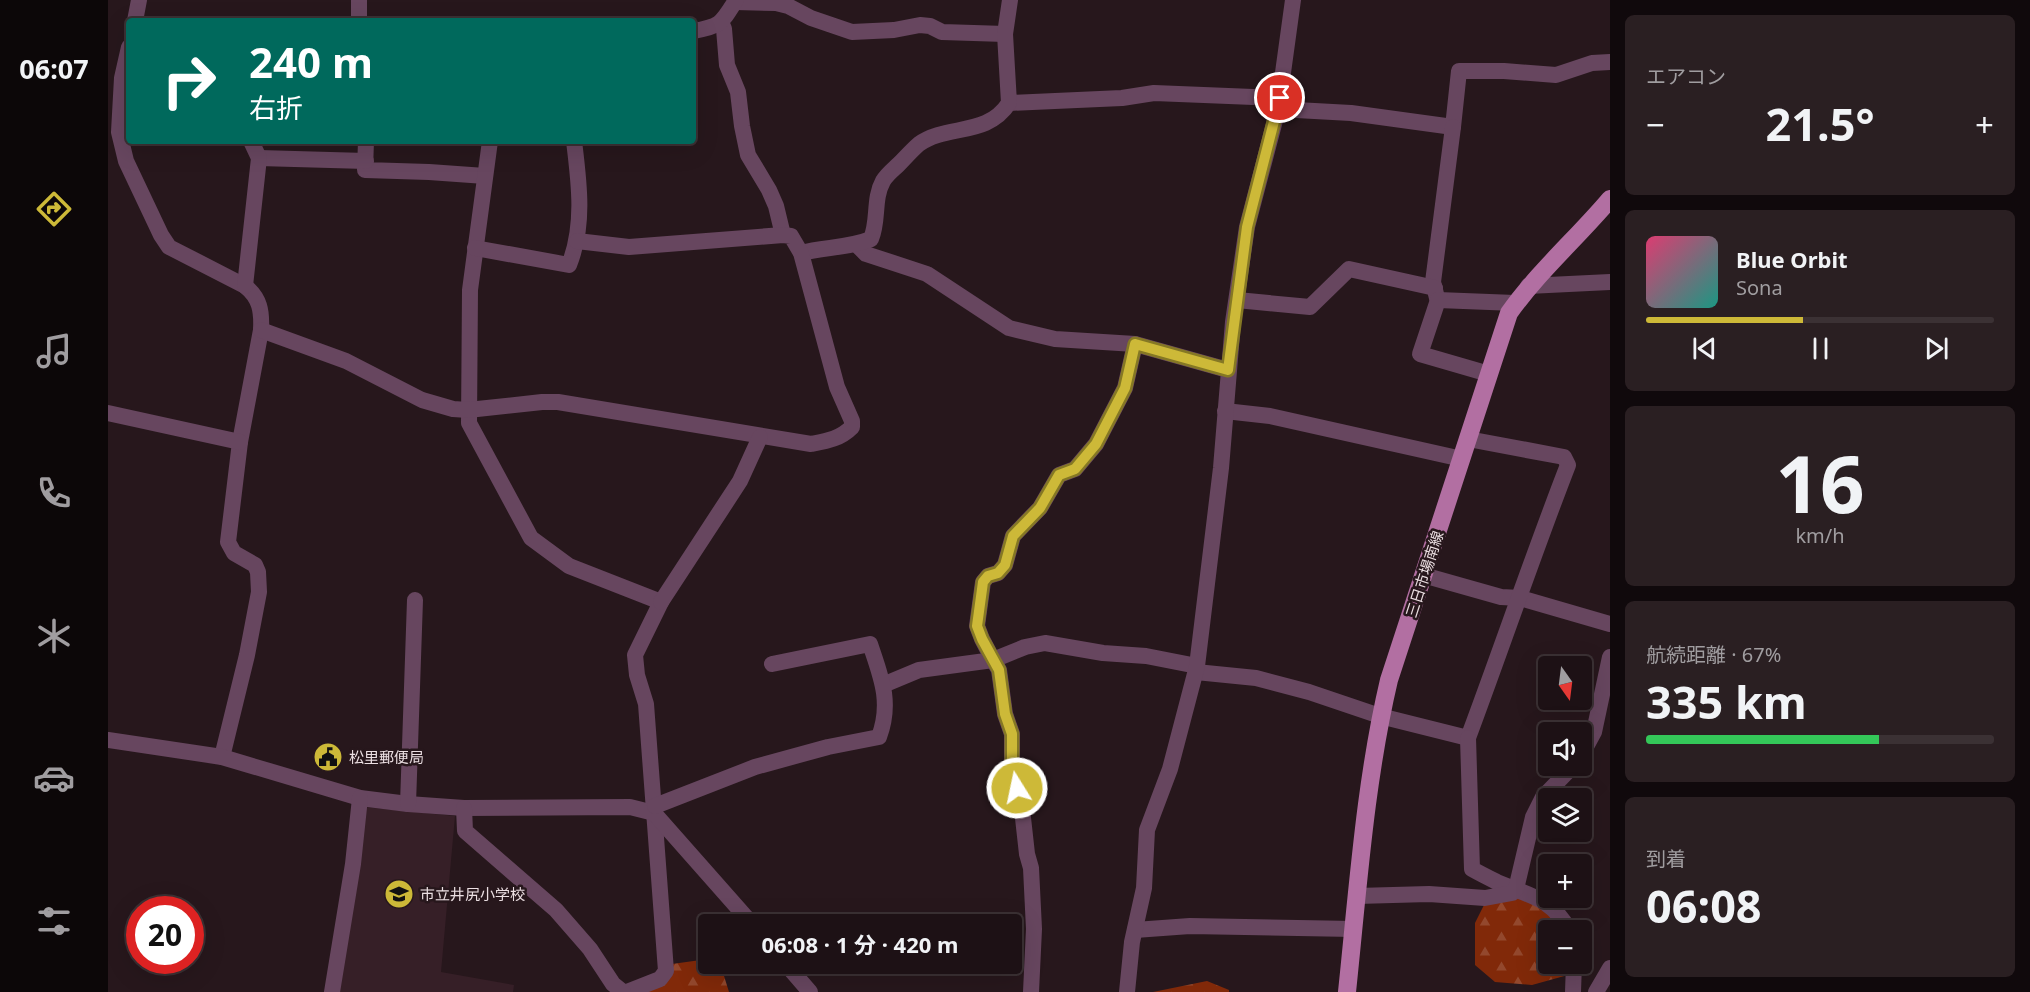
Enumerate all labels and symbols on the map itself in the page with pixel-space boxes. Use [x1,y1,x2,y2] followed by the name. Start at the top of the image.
[1254,72,1305,123] pin
[1401,528,1447,620] street label: 三日市場南線
[1538,656,1592,710] north arrow
[312,741,344,773] public building icon: 松里郵便局
[349,747,424,767] place label: 松里郵便局
[985,756,1049,820] position arrow
[383,878,415,910] school or university icon: 市立井尻小学校
[420,884,525,904] place label: 市立井尻小学校
[126,896,204,974] speed limit sign: 20

